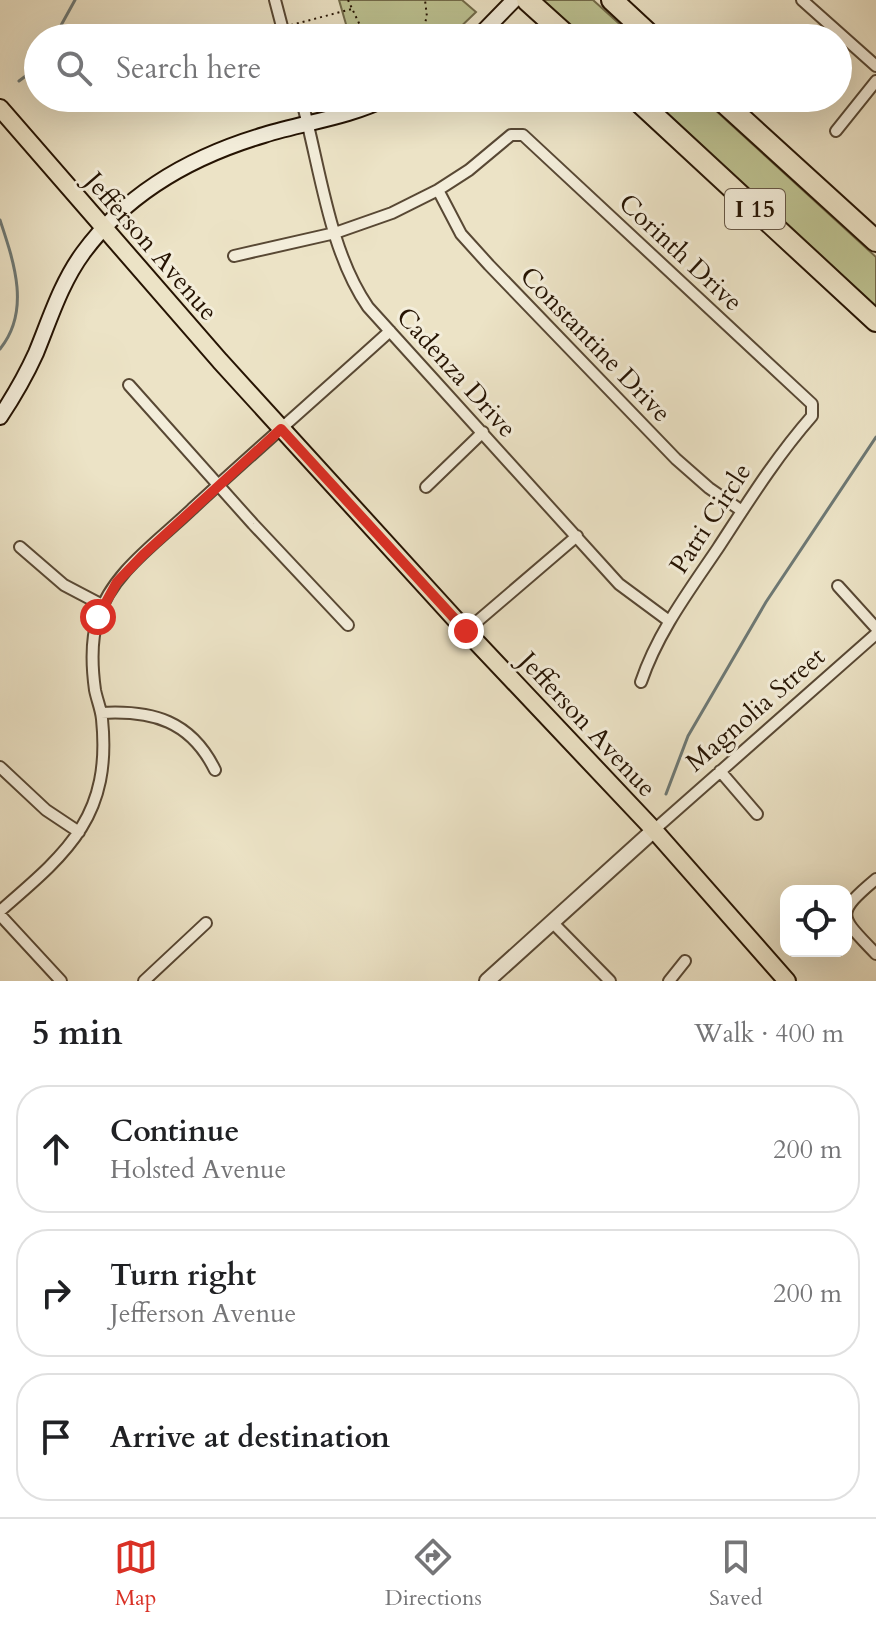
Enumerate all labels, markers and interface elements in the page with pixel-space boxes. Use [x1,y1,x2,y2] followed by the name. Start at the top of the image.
[24,24,852,112] search box
[52,46,96,90] icon: search
[116,48,261,89] text: Search here
[75,162,226,328] street label: Jefferson Avenue
[611,186,750,319] street label: Corinth Drive
[725,189,785,229] road number: I 15
[512,259,679,430] street label: Constantine Drive
[389,300,525,445] street label: Cadenza Drive
[662,456,759,580] street label: Patri Circle
[80,599,116,635] route start
[448,613,484,649] route end
[678,639,832,780] street label: Magnolia Street
[509,641,664,804] street label: Jefferson Avenue
[780,885,852,957] map controls
[780,885,852,957] button: locate
[32,1010,123,1056] text: 5 min
[694,1016,844,1051] text: Walk · 400 m
[110,1111,239,1152] text: Continue
[34,1127,78,1171] icon: ahead
[773,1132,842,1167] text: 200 m
[110,1152,286,1187] text: Holsted Avenue
[110,1255,256,1296] text: Turn right
[34,1271,78,1315] icon: right
[773,1276,842,1311] text: 200 m
[110,1296,296,1331] text: Jefferson Avenue
[34,1415,78,1459] icon: arrive
[110,1417,390,1458] text: Arrive at destination
[114,1535,158,1613] tab: Map
[385,1535,482,1613] tab: Directions
[709,1535,762,1613] tab: Saved

